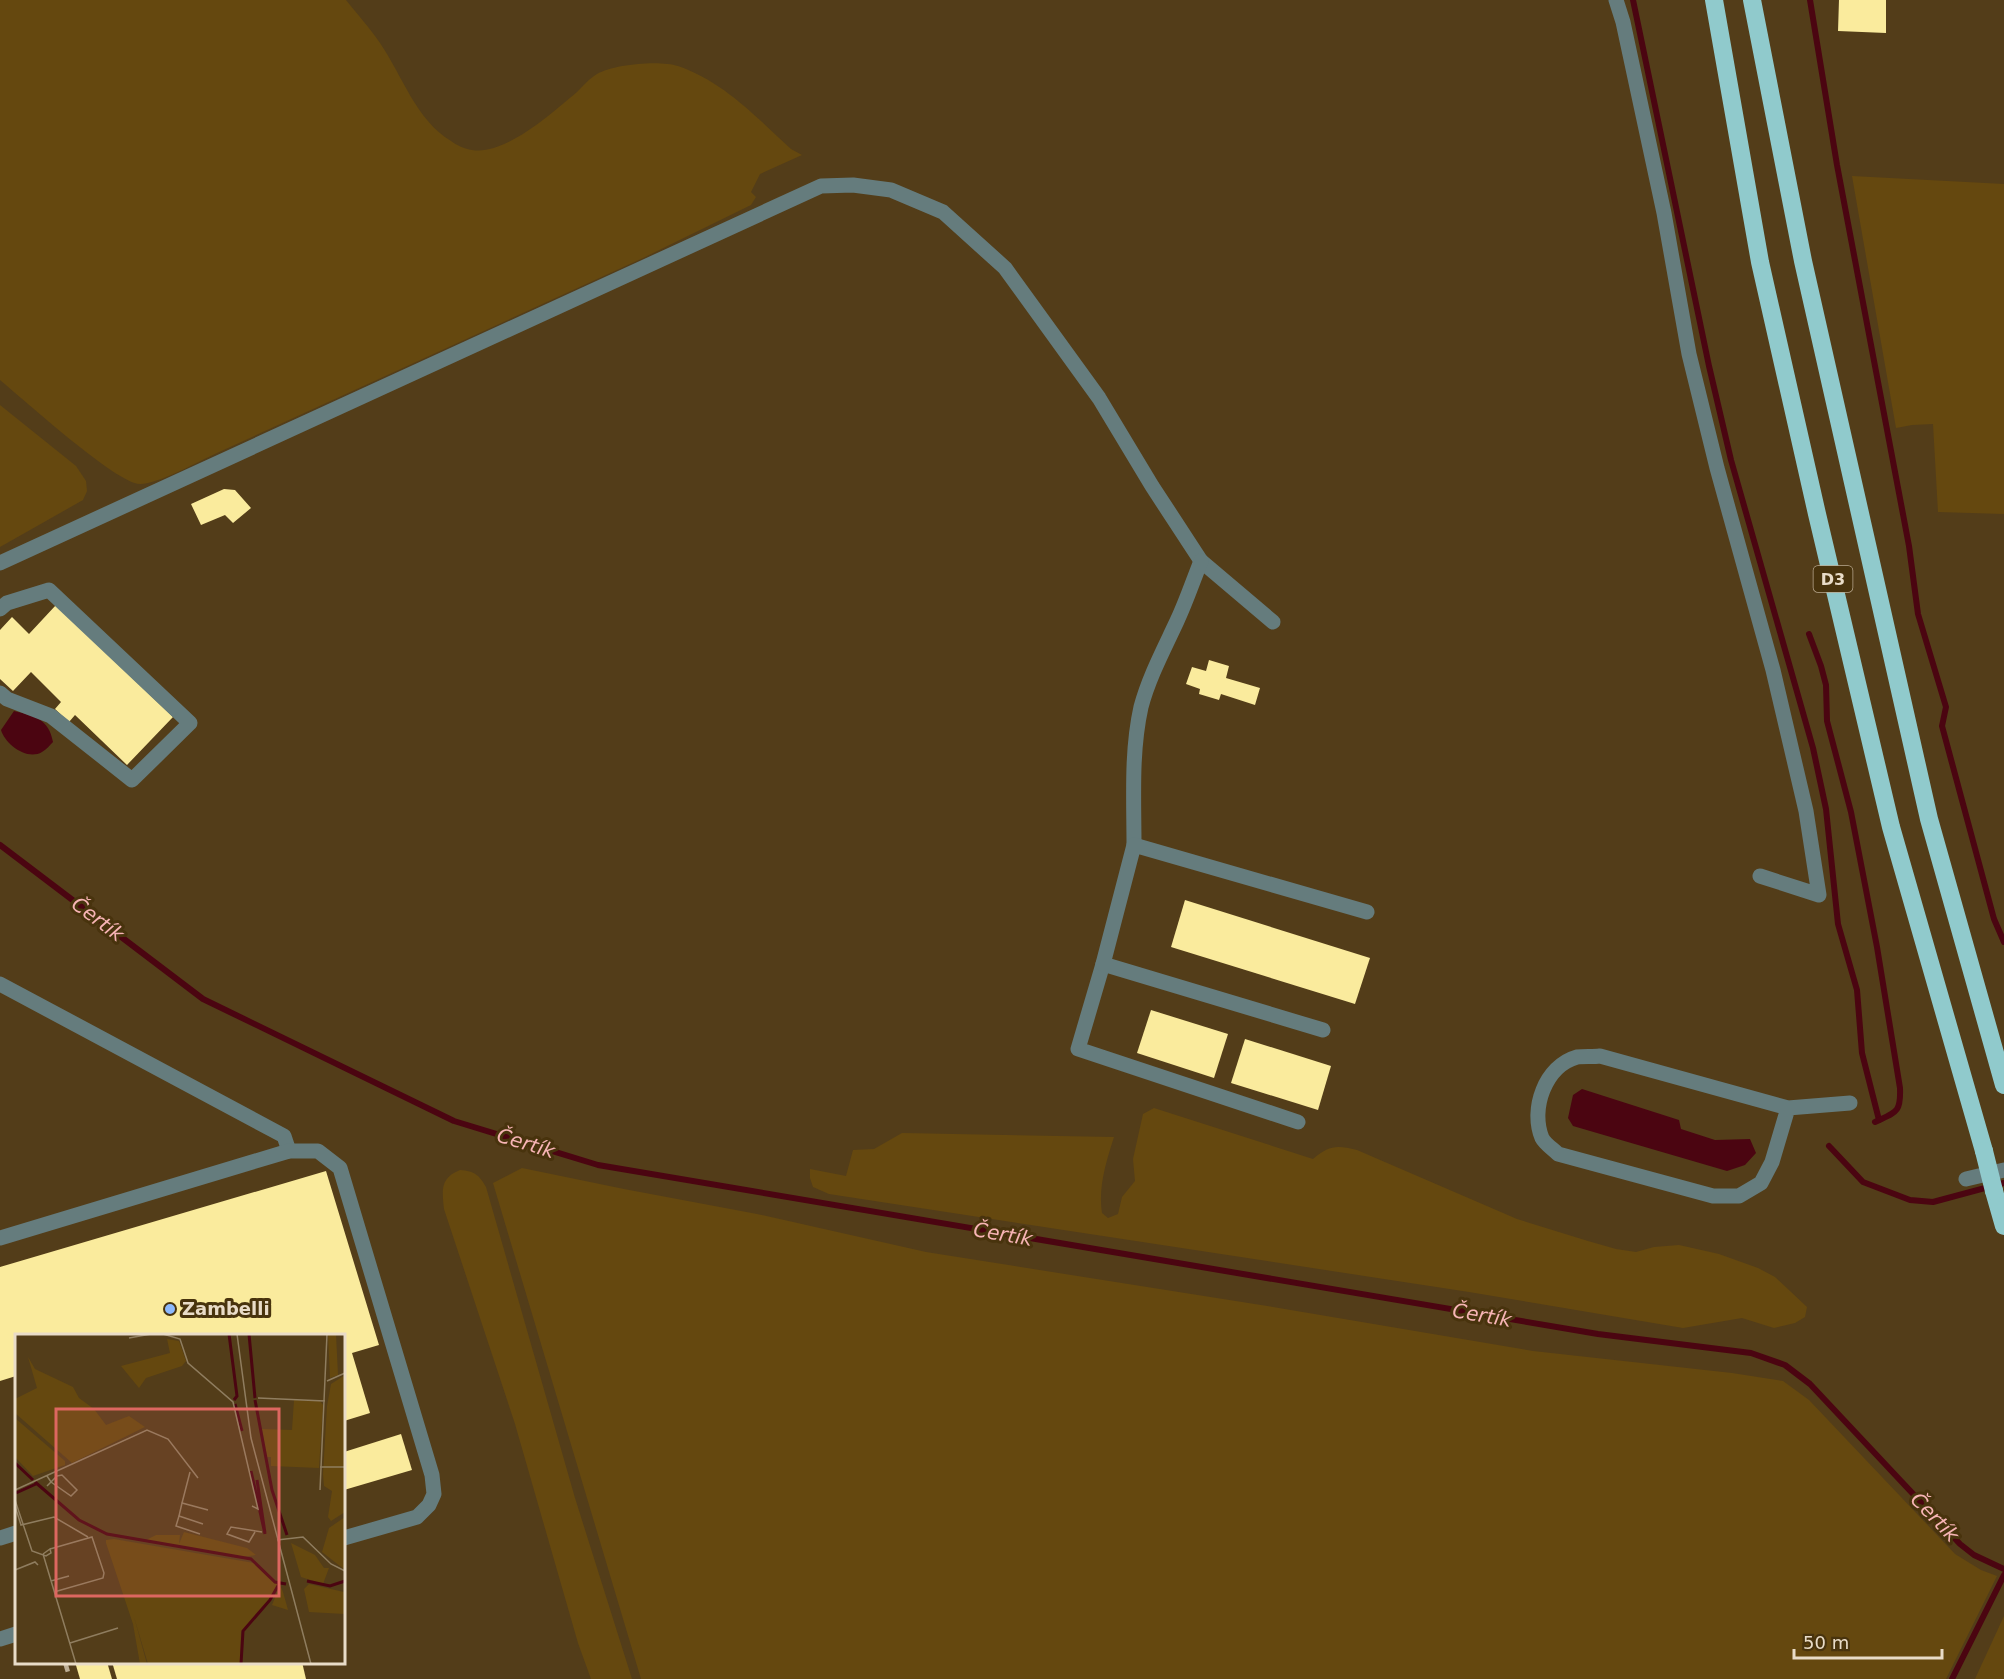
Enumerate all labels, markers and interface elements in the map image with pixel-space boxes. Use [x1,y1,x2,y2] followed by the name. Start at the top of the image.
[1814,566,1852,592] road number: D3
[67,892,130,947] water label: Čertík
[494,1123,559,1164] water label: Čertík
[972,1217,1036,1251] water label: Čertík
[182,1298,270,1319] place label: Zambelli
[1451,1298,1515,1332] water label: Čertík
[163,1302,177,1316] marker: Zambelli
[15,1334,345,1664] inset map
[1906,1487,1965,1548] water label: Čertík
[1794,1622,1942,1660] scale bar
[1803,1632,1849,1653] text: 50 m

